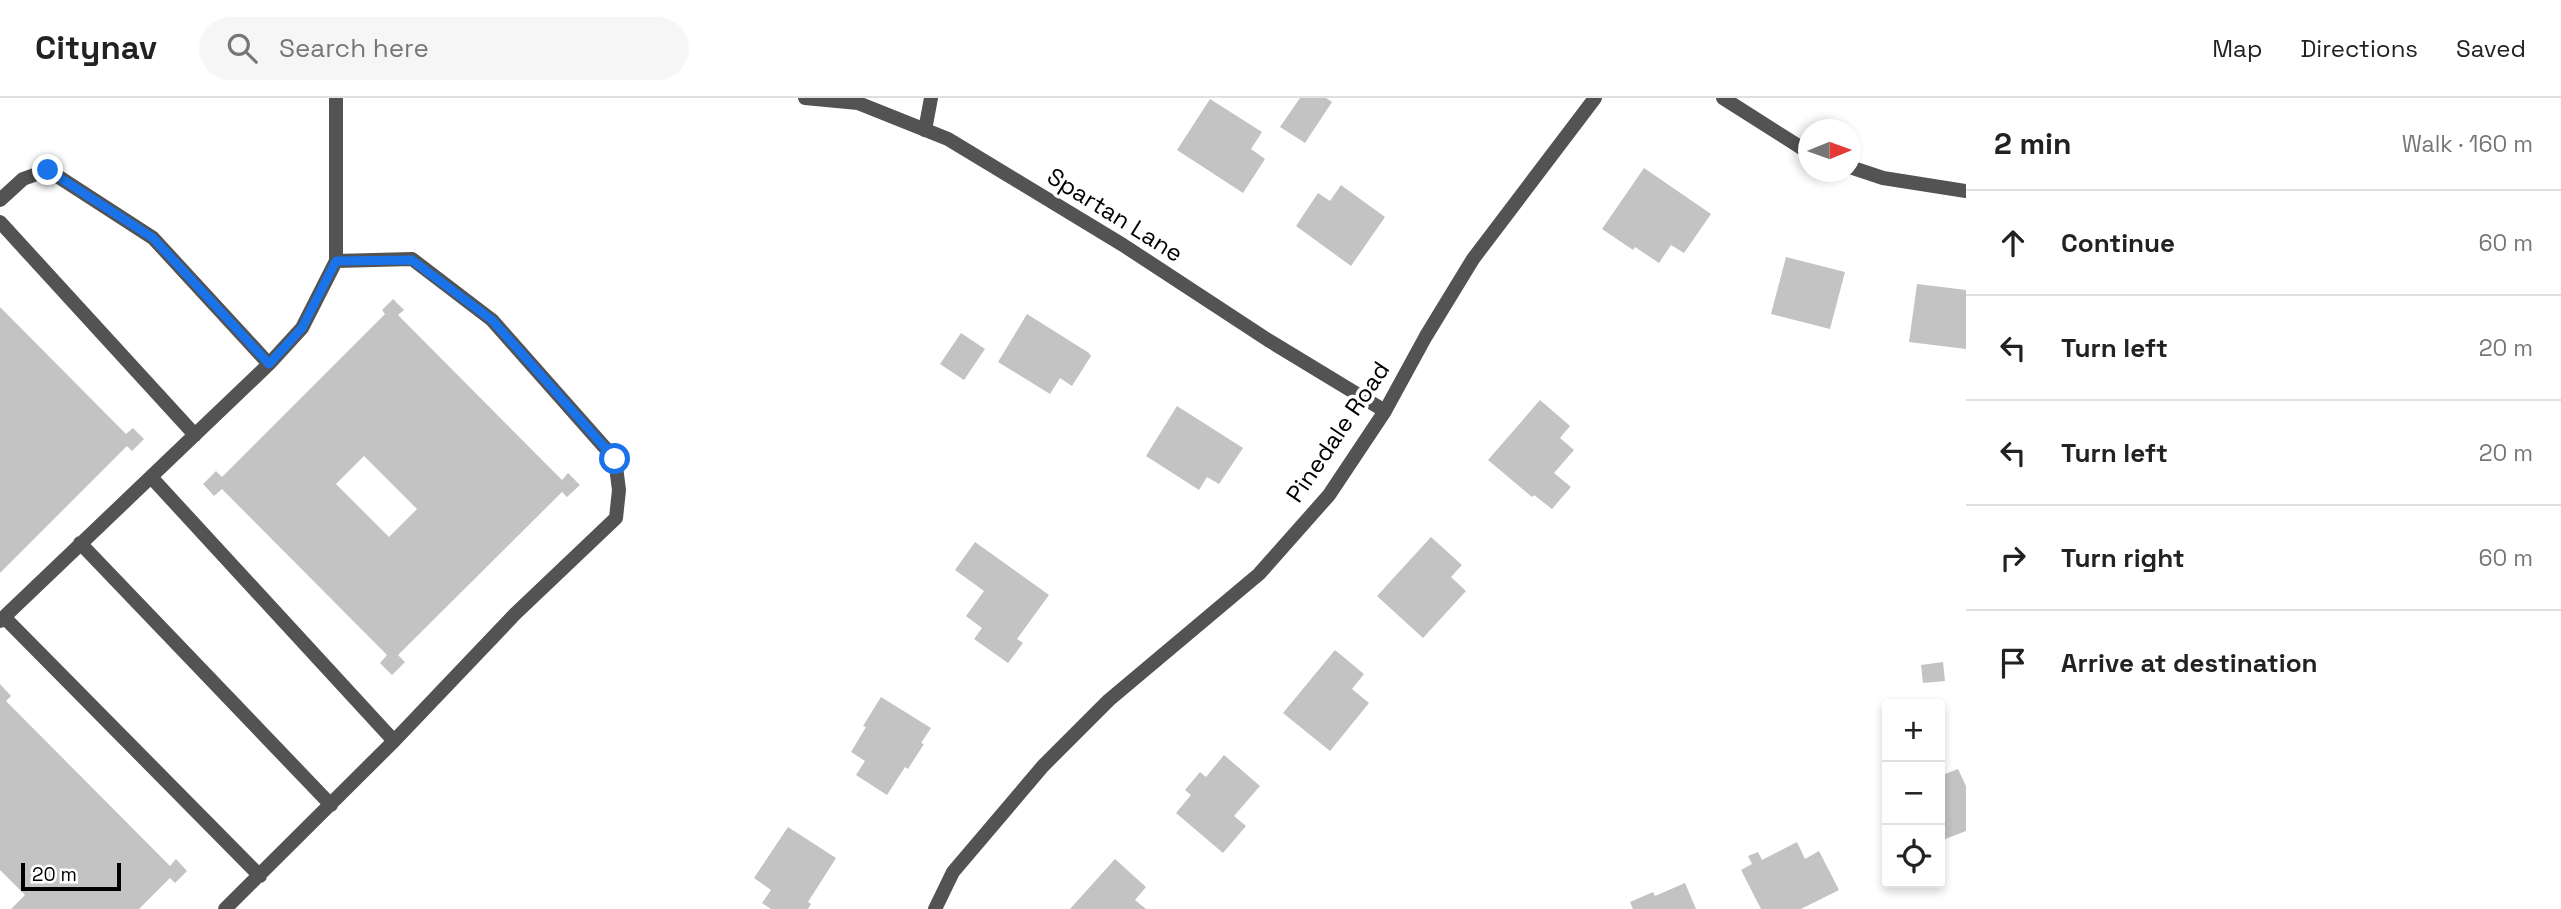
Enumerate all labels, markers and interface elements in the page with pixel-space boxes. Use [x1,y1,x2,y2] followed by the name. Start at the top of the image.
[199,17,689,80] search box
[35,27,157,69] text: Citynav
[223,29,261,67] icon: search
[279,31,429,65] text: Search here
[2212,33,2262,64] text: Map
[2300,33,2418,64] text: Directions
[2456,33,2526,64] text: Saved
[1798,119,1861,182] north arrow
[1994,124,2072,163] text: 2 min
[2402,129,2533,159] text: Walk · 160 m
[32,154,63,185] route end
[1042,160,1189,269] street label: Spartan Lane
[1994,224,2032,262] icon: ahead
[2061,226,2175,260] text: Continue
[2478,228,2533,258] text: 60 m
[1994,329,2032,367] icon: left
[2061,331,2168,365] text: Turn left
[2479,333,2533,363] text: 20 m
[1279,355,1396,508] street label: Pinedale Road
[1994,434,2032,472] icon: left
[2061,436,2168,470] text: Turn left
[2479,438,2533,468] text: 20 m
[599,443,630,474] route start
[1994,539,2032,577] icon: right
[2061,541,2185,575] text: Turn right
[2478,543,2533,573] text: 60 m
[1994,644,2032,682] icon: arrive
[2061,646,2318,680] text: Arrive at destination
[1882,699,1945,888] map controls
[1882,699,1945,762] button: +
[1882,762,1945,825] button: −
[1882,825,1945,888] button: locate
[21,860,121,892] scale bar
[32,862,77,887] text: 20 m

